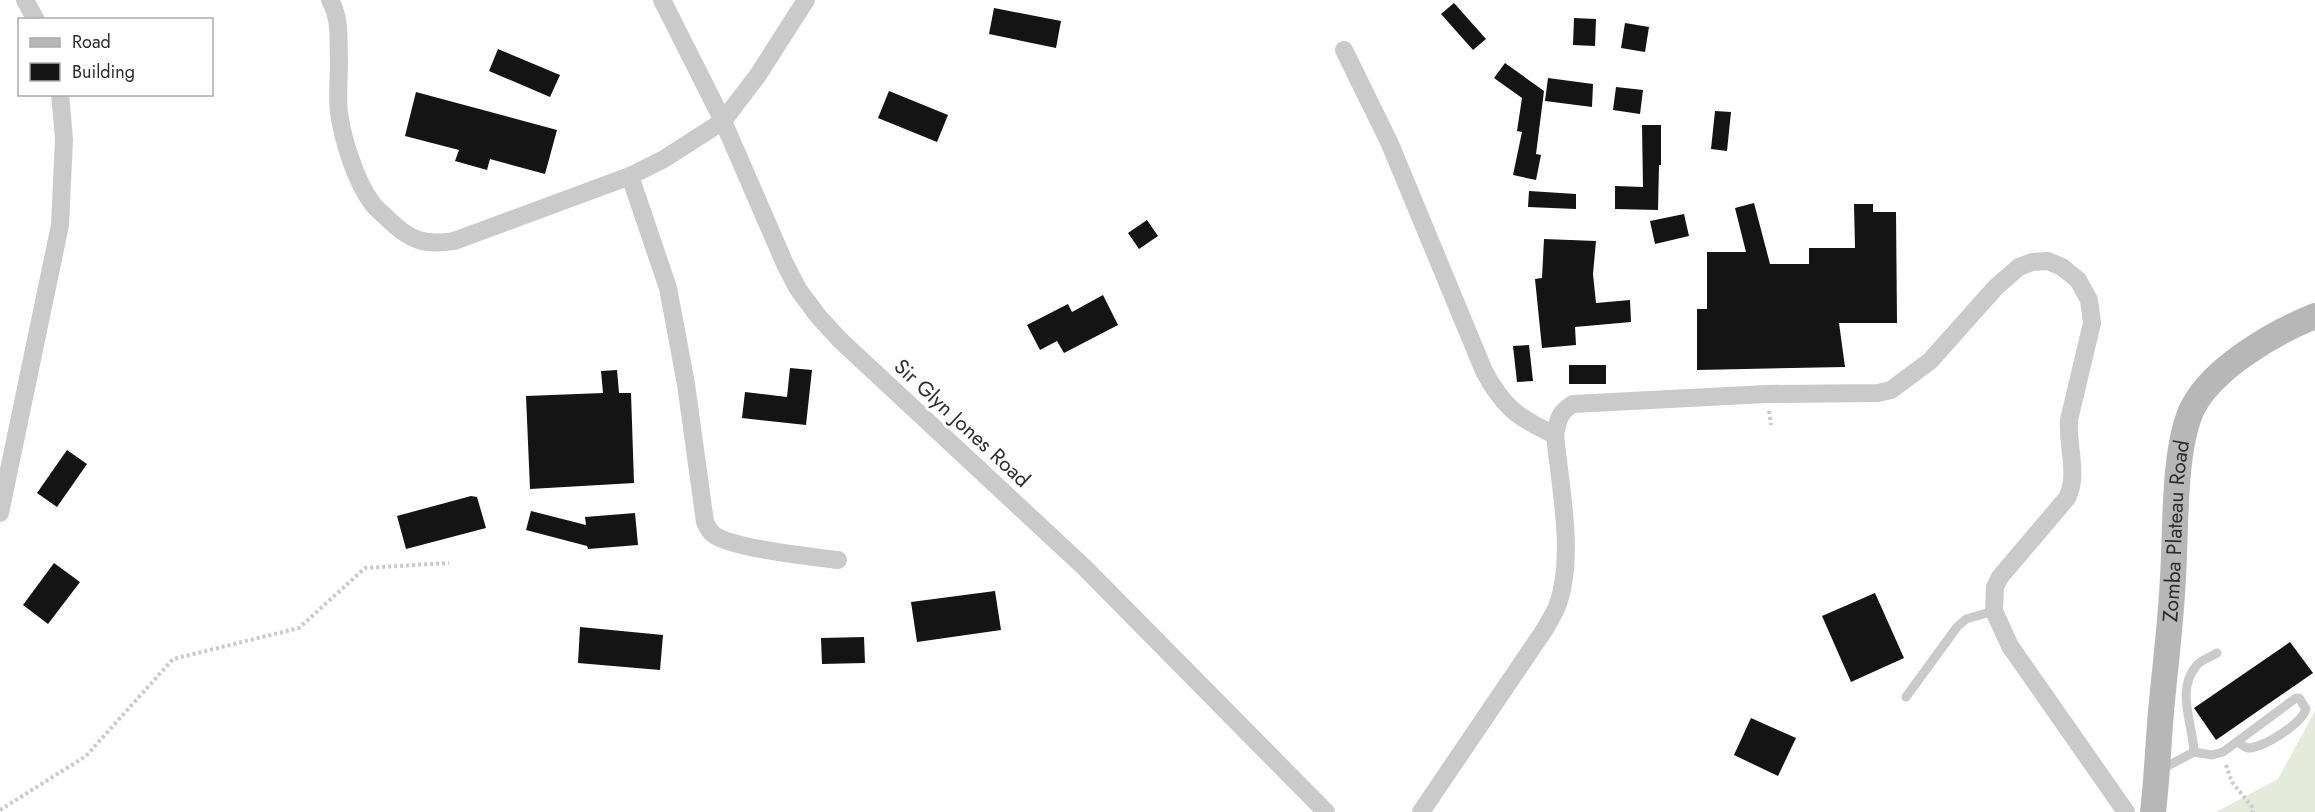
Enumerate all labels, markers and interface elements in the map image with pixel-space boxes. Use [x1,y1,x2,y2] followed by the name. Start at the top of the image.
[18,18,213,96] legend
[72,29,111,55] text: Road
[72,59,135,85] text: Building
[887,352,1037,494] street label: Sir Glyn Jones Road
[2155,438,2197,623] street label: Zomba Plateau Road

